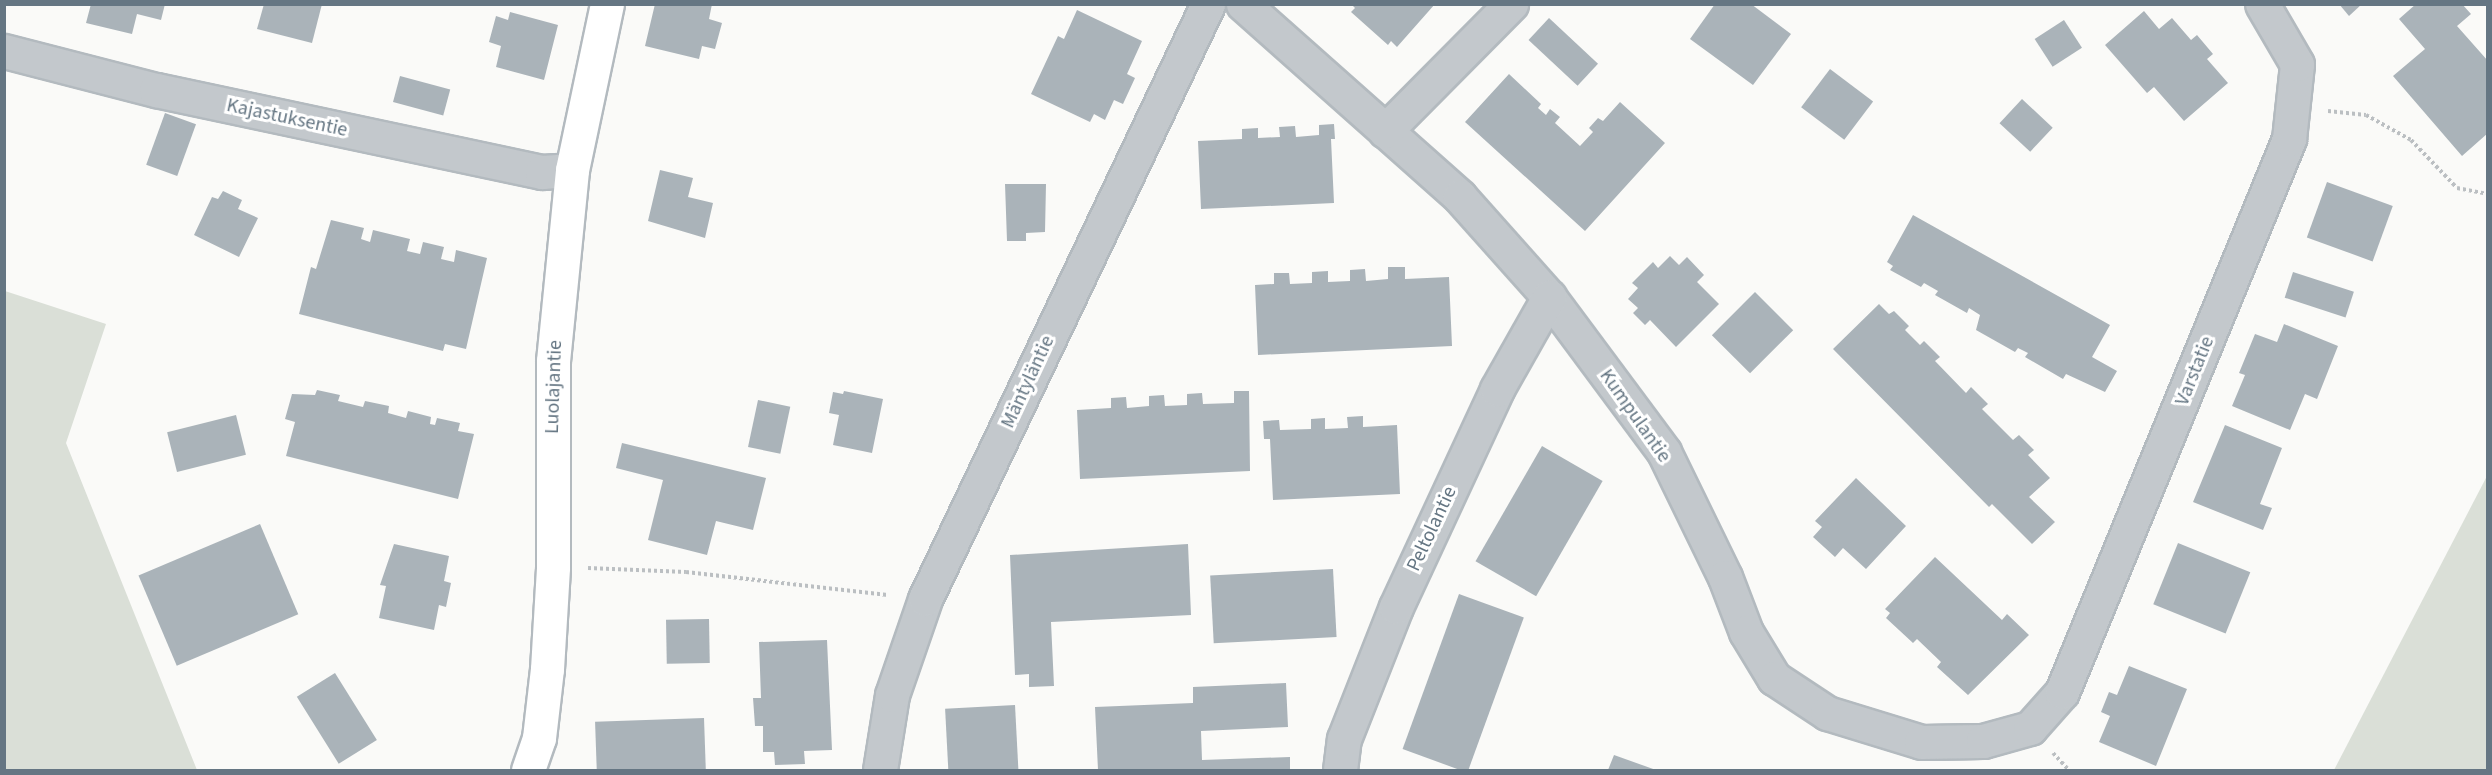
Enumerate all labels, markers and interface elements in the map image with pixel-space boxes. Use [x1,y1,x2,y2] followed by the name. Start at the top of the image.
[224,93,350,143] street label: Kajastuksentie
[996,332,1060,432] street label: Mäntyläntie
[2170,333,2220,409] street label: Varstatie
[540,340,568,434] street label: Luolajantie
[1594,365,1676,467] street label: Kumpulantie
[1402,483,1462,575] street label: Peltolantie

